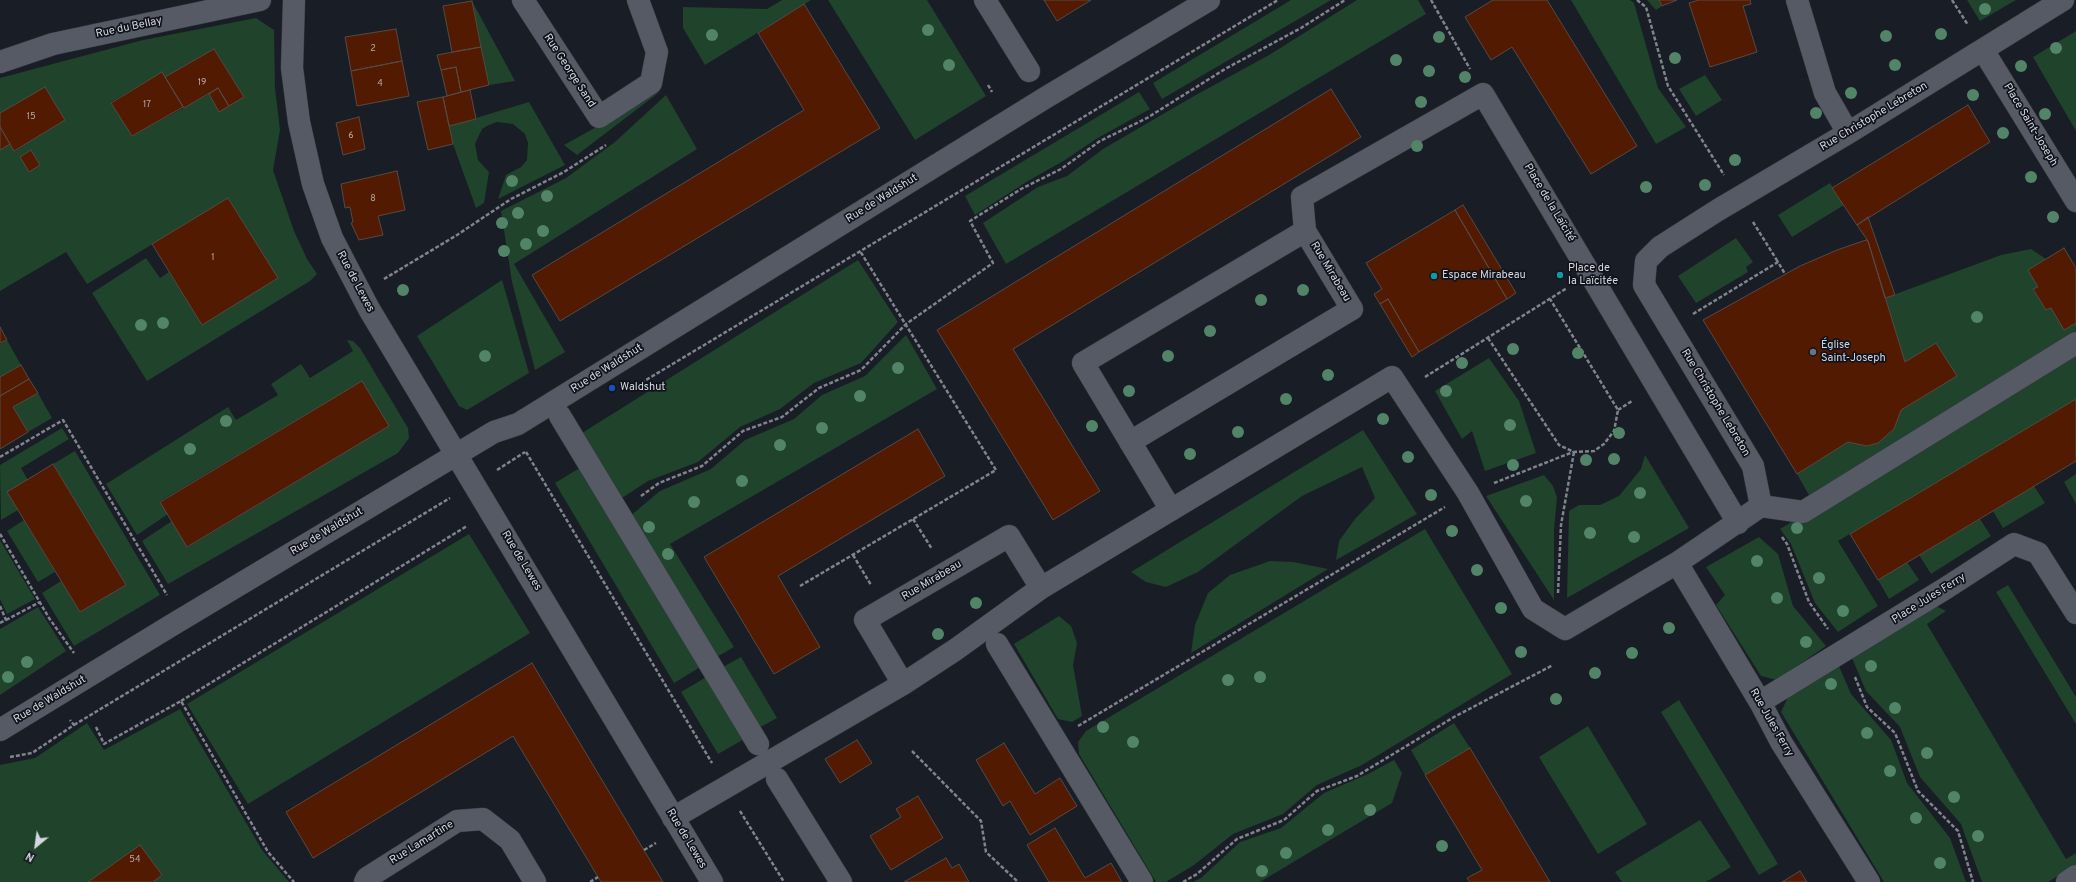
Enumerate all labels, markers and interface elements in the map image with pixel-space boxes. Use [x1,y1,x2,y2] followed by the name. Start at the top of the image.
[95,15,163,41] street label: Rue du Bellay
[540,32,598,110] street label: Rue George Sand
[370,44,376,54] house number: 2
[198,78,206,88] house number: 19
[377,79,383,89] house number: 4
[1818,80,1930,154] street label: Rue Christophe Lebreton
[2000,81,2060,169] street label: Place Saint-Joseph
[143,100,151,110] house number: 17
[27,112,35,122] house number: 15
[348,131,354,141] house number: 6
[1520,162,1578,244] street label: Place de la Laïcité
[844,172,920,226] street label: Rue de Waldshut
[370,194,376,204] house number: 8
[1307,240,1353,304] street label: Rue Mirabeau
[333,249,377,315] street label: Rue de Lewes
[211,253,215,263] house number: 1
[1568,262,1618,288] place label: Place de la Laïcitée
[1442,269,1526,283] place label: Espace Mirabeau
[1555,270,1565,280] marker: Place de la Laïcitée
[1429,271,1439,281] marker: Espace Mirabeau
[1821,339,1886,365] place label: Église Saint-Joseph
[569,342,645,396] street label: Rue de Waldshut
[1678,347,1752,459] street label: Rue Christophe Lebreton
[1808,347,1818,357] marker: Église Saint-Joseph
[620,381,666,395] place label: Waldshut
[607,383,617,393] marker: Waldshut
[288,505,366,559] street label: Rue de Waldshut
[498,529,544,593] street label: Rue de Lewes
[900,558,964,604] street label: Rue Mirabeau
[1890,571,1968,627] street label: Place Jules Ferry
[11,673,89,727] street label: Rue de Waldshut
[1746,687,1796,759] street label: Rue Jules Ferry
[663,807,709,871] street label: Rue de Lewes
[388,818,456,868] street label: Rue Lamartine
[16,826,56,866] north arrow
[23,848,37,865] text: N
[129,855,141,865] house number: 54

